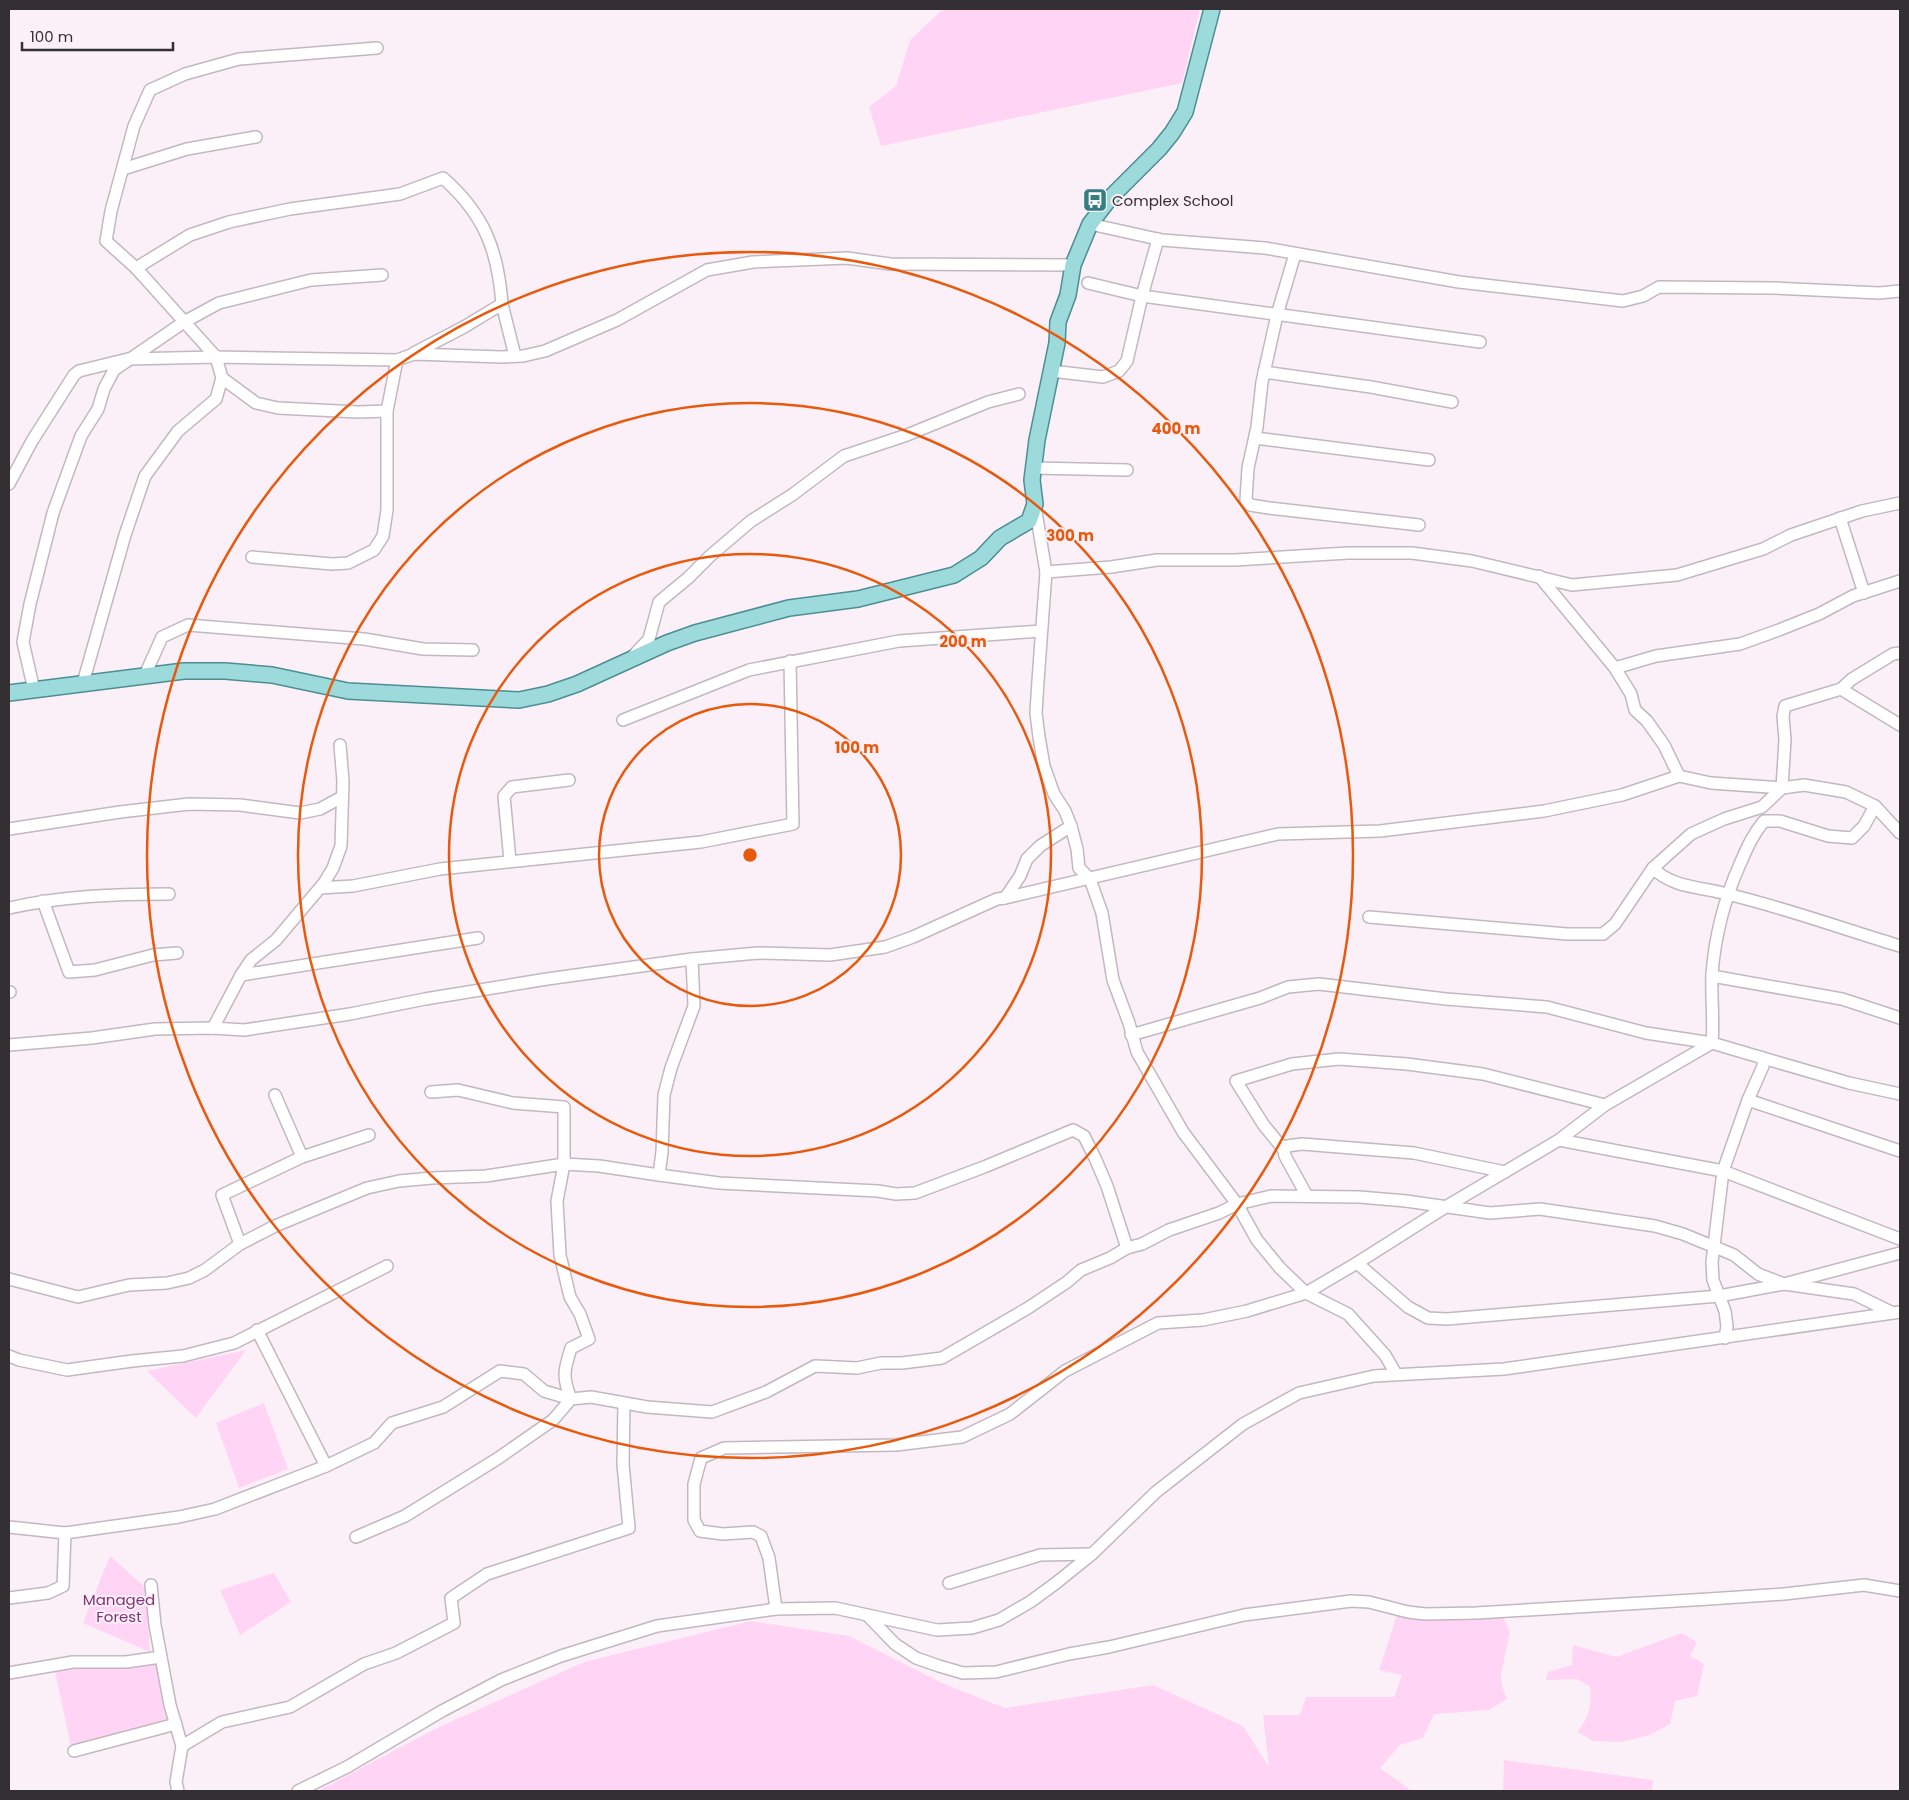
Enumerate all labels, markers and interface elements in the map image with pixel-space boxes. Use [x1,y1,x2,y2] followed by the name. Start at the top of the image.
[22,20,174,52] scale bar
[30,26,73,47] text: 100 m
[1082,187,1108,213] bus stop icon: Complex School
[1112,190,1233,211] place label: Complex School
[1152,418,1201,439] text: 400 m
[1046,525,1094,546] text: 300 m
[939,631,987,652] text: 200 m
[835,737,879,758] text: 100 m
[741,846,759,864] centre of rings
[83,1589,155,1627] park label: Managed Forest

